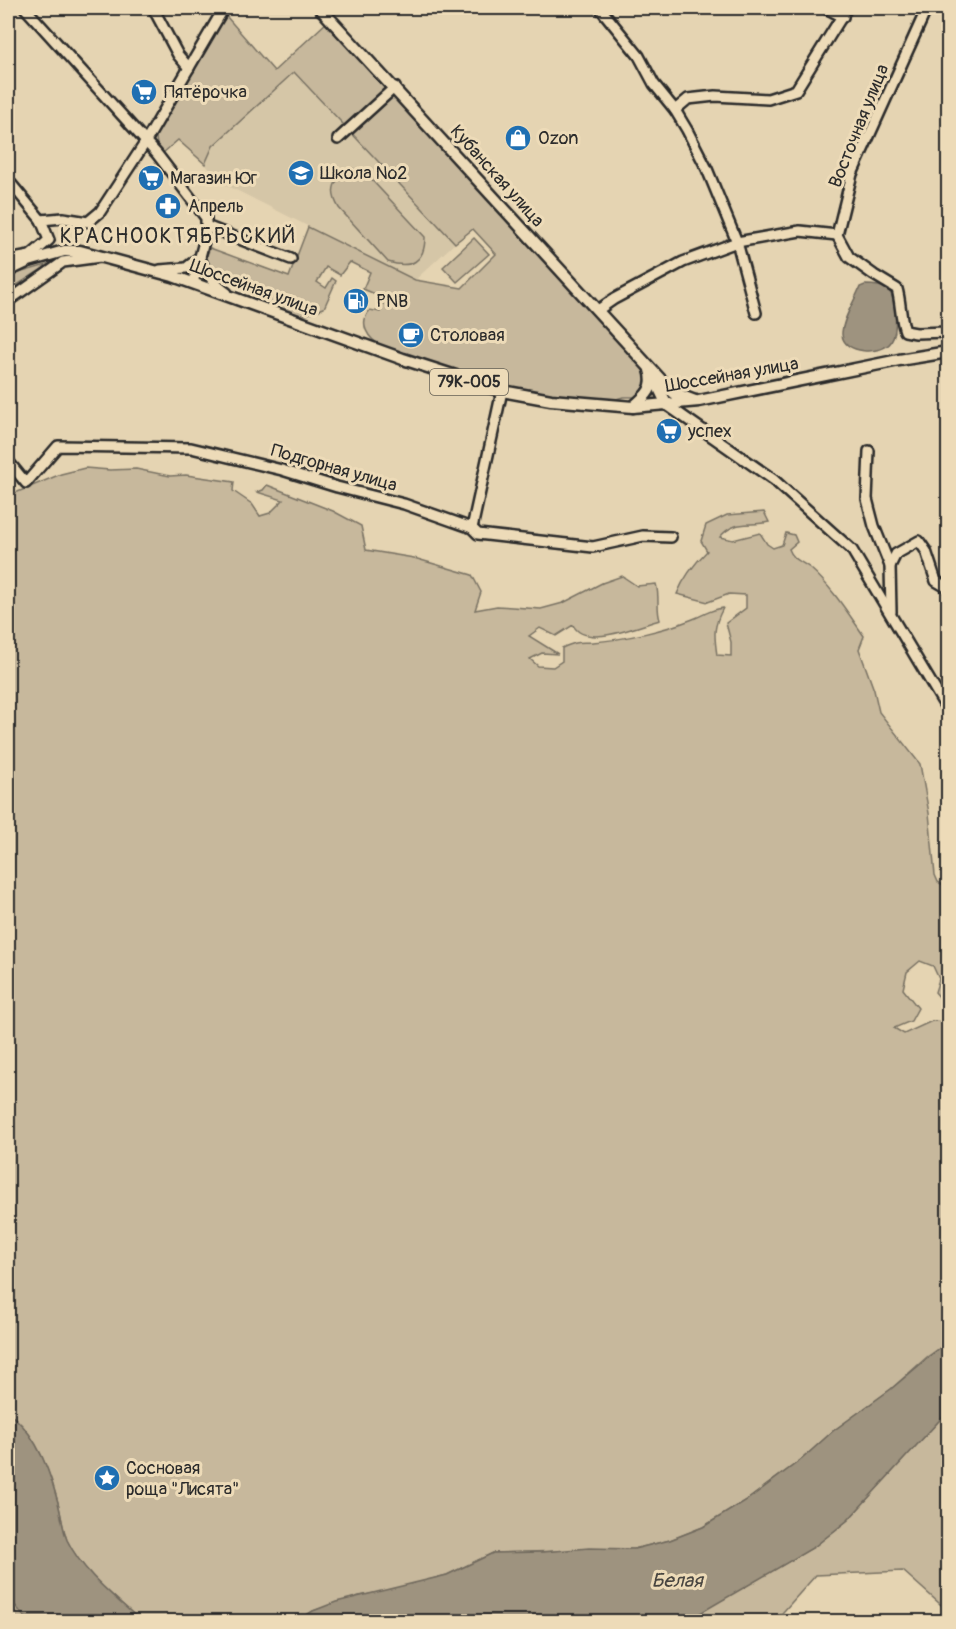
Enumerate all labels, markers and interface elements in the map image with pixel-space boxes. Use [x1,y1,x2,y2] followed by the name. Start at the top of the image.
[824,61,894,191] street label: Восточная улица
[129,77,159,107] supermarket icon: Пятёрочка
[164,81,247,104] place label: Пятёрочка
[445,120,549,232] street label: Кубанская улица
[503,123,533,153] shop icon: Ozon
[538,127,578,150] place label: Ozon
[286,158,316,188] school or university icon: Школа №2
[320,162,407,185] place label: Школа №2
[136,163,166,193] supermarket icon: Магазин Юг
[170,167,257,190] place label: Магазин Юг
[153,191,183,221] pharmacy icon: Апрель
[188,195,244,218] place label: Апрель
[60,223,296,250] district label: КРАСНООКТЯБРЬСКИЙ
[187,254,321,322] street label: Шоссейная улица
[341,286,371,316] fuel station icon: PNB
[376,290,408,313] place label: PNB
[396,320,426,350] cafe icon: Столовая
[430,324,505,347] place label: Столовая
[664,352,800,398] street label: Шоссейная улица
[430,369,508,395] road number: 79К-005
[654,416,684,446] supermarket icon: успех
[687,420,732,443] place label: успех
[268,439,400,497] street label: Подгорная улица
[126,1457,239,1501] place label: Сосновая роща "Лисята"
[92,1463,122,1493] place icon: Сосновая роща "Лисята"
[651,1568,705,1593] water label: Белая

